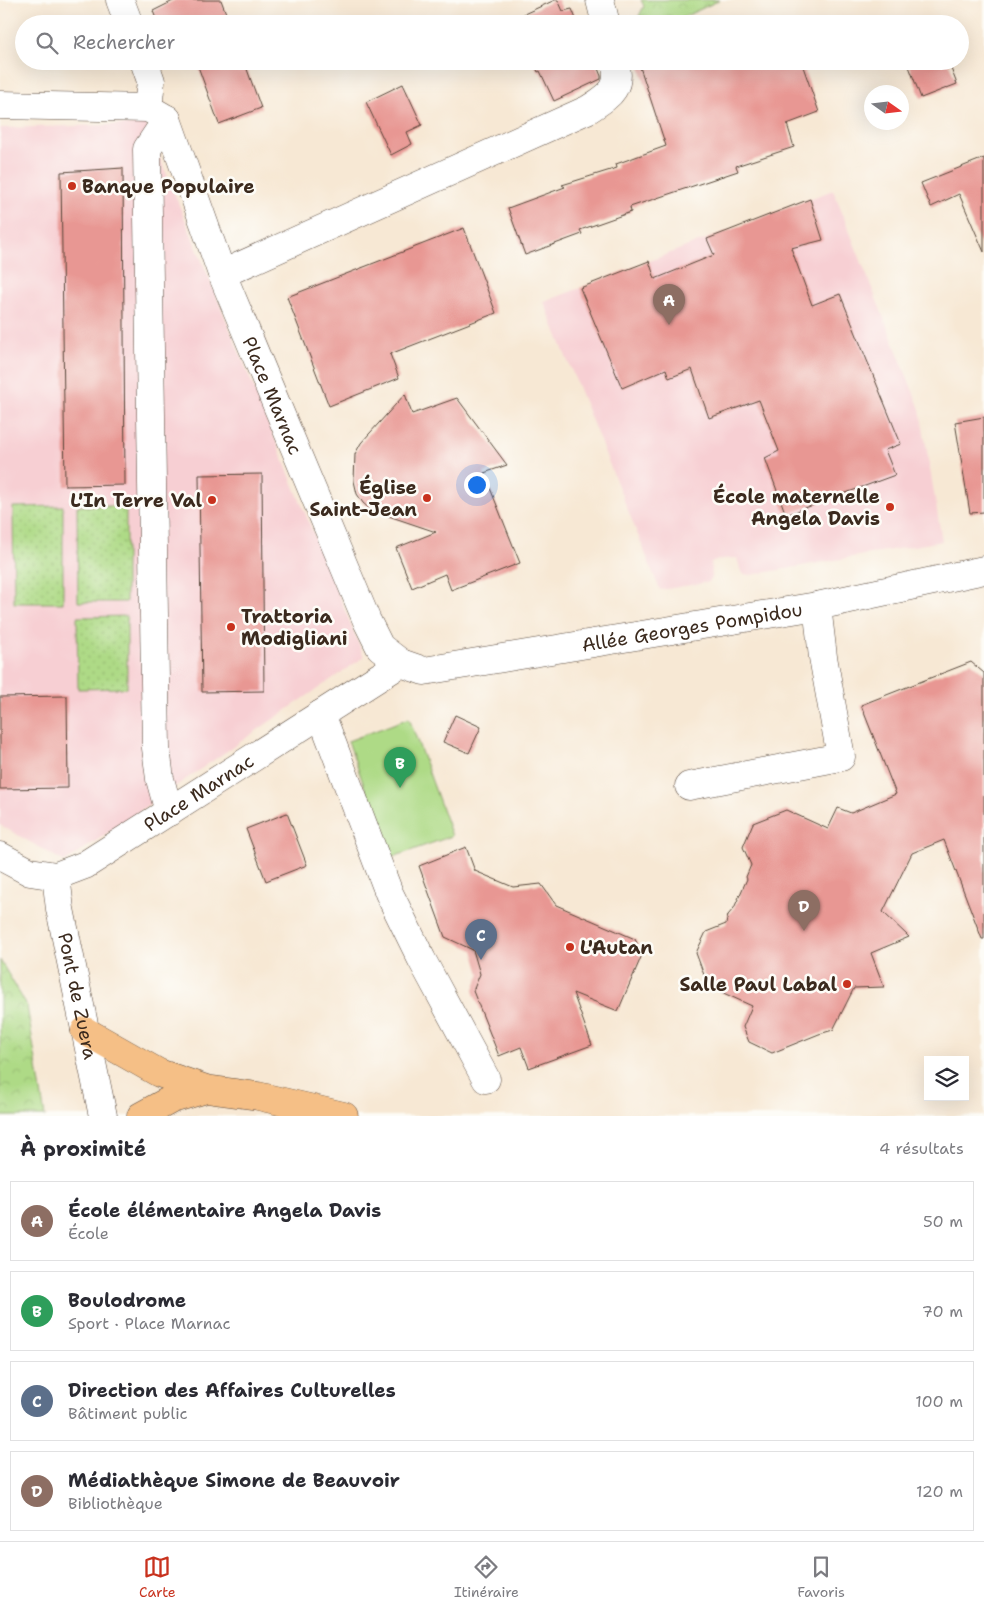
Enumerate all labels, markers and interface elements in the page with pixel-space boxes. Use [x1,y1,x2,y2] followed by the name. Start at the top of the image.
[15,15,969,70] search box
[33,29,61,57] icon: search
[73,30,176,55] text: Rechercher
[864,85,909,130] north arrow
[82,174,255,199] place label: Banque Populaire
[66,180,78,192] marker: Banque Populaire
[653,284,685,325] pin: A
[236,333,308,458] street label: Place Marnac
[464,472,490,498] your location
[310,474,417,522] place label: Église Saint-Jean
[713,483,880,531] place label: École maternelle Angela Davis
[70,488,202,513] place label: L'In Terre Val
[421,492,433,504] marker: Église Saint-Jean
[206,494,218,506] marker: L'In Terre Val
[884,501,896,513] marker: École maternelle Angela Davis
[580,597,804,658] street label: Allée Georges Pompidou
[241,604,348,651] place label: Trattoria Modigliani
[225,621,237,633] marker: Trattoria Modigliani
[384,747,416,788] pin: B
[139,748,259,837] street label: Place Marnac
[788,890,820,931] pin: D
[465,919,497,960] pin: C
[52,930,103,1062] street label: Pont de Zuera
[580,935,653,960] place label: L'Autan
[564,941,576,953] marker: L'Autan
[679,972,837,997] place label: Salle Paul Labal
[841,978,853,990] marker: Salle Paul Labal
[924,1056,969,1101] map controls
[924,1056,969,1101] button: layers
[20,1135,146,1163] text: À proximité
[879,1138,964,1159] text: 4 résultats
[68,1198,381,1223] text: École élémentaire Angela Davis
[31,1211,43,1232] text: A
[923,1211,963,1232] text: 50 m
[68,1223,109,1244] text: École
[68,1288,186,1313] text: Boulodrome
[32,1301,42,1322] text: B
[922,1301,963,1322] text: 70 m
[68,1313,231,1334] text: Sport · Place Marnac
[68,1378,396,1403] text: Direction des Affaires Culturelles
[32,1391,42,1412] text: C
[915,1391,963,1412] text: 100 m
[68,1403,188,1424] text: Bâtiment public
[68,1468,400,1493] text: Médiathèque Simone de Beauvoir
[31,1481,43,1502] text: D
[916,1481,963,1502] text: 120 m
[68,1493,163,1514] text: Bibliothèque
[139,1553,176,1601] tab: Carte
[454,1553,519,1601] tab: Itinéraire
[797,1553,845,1601] tab: Favoris

